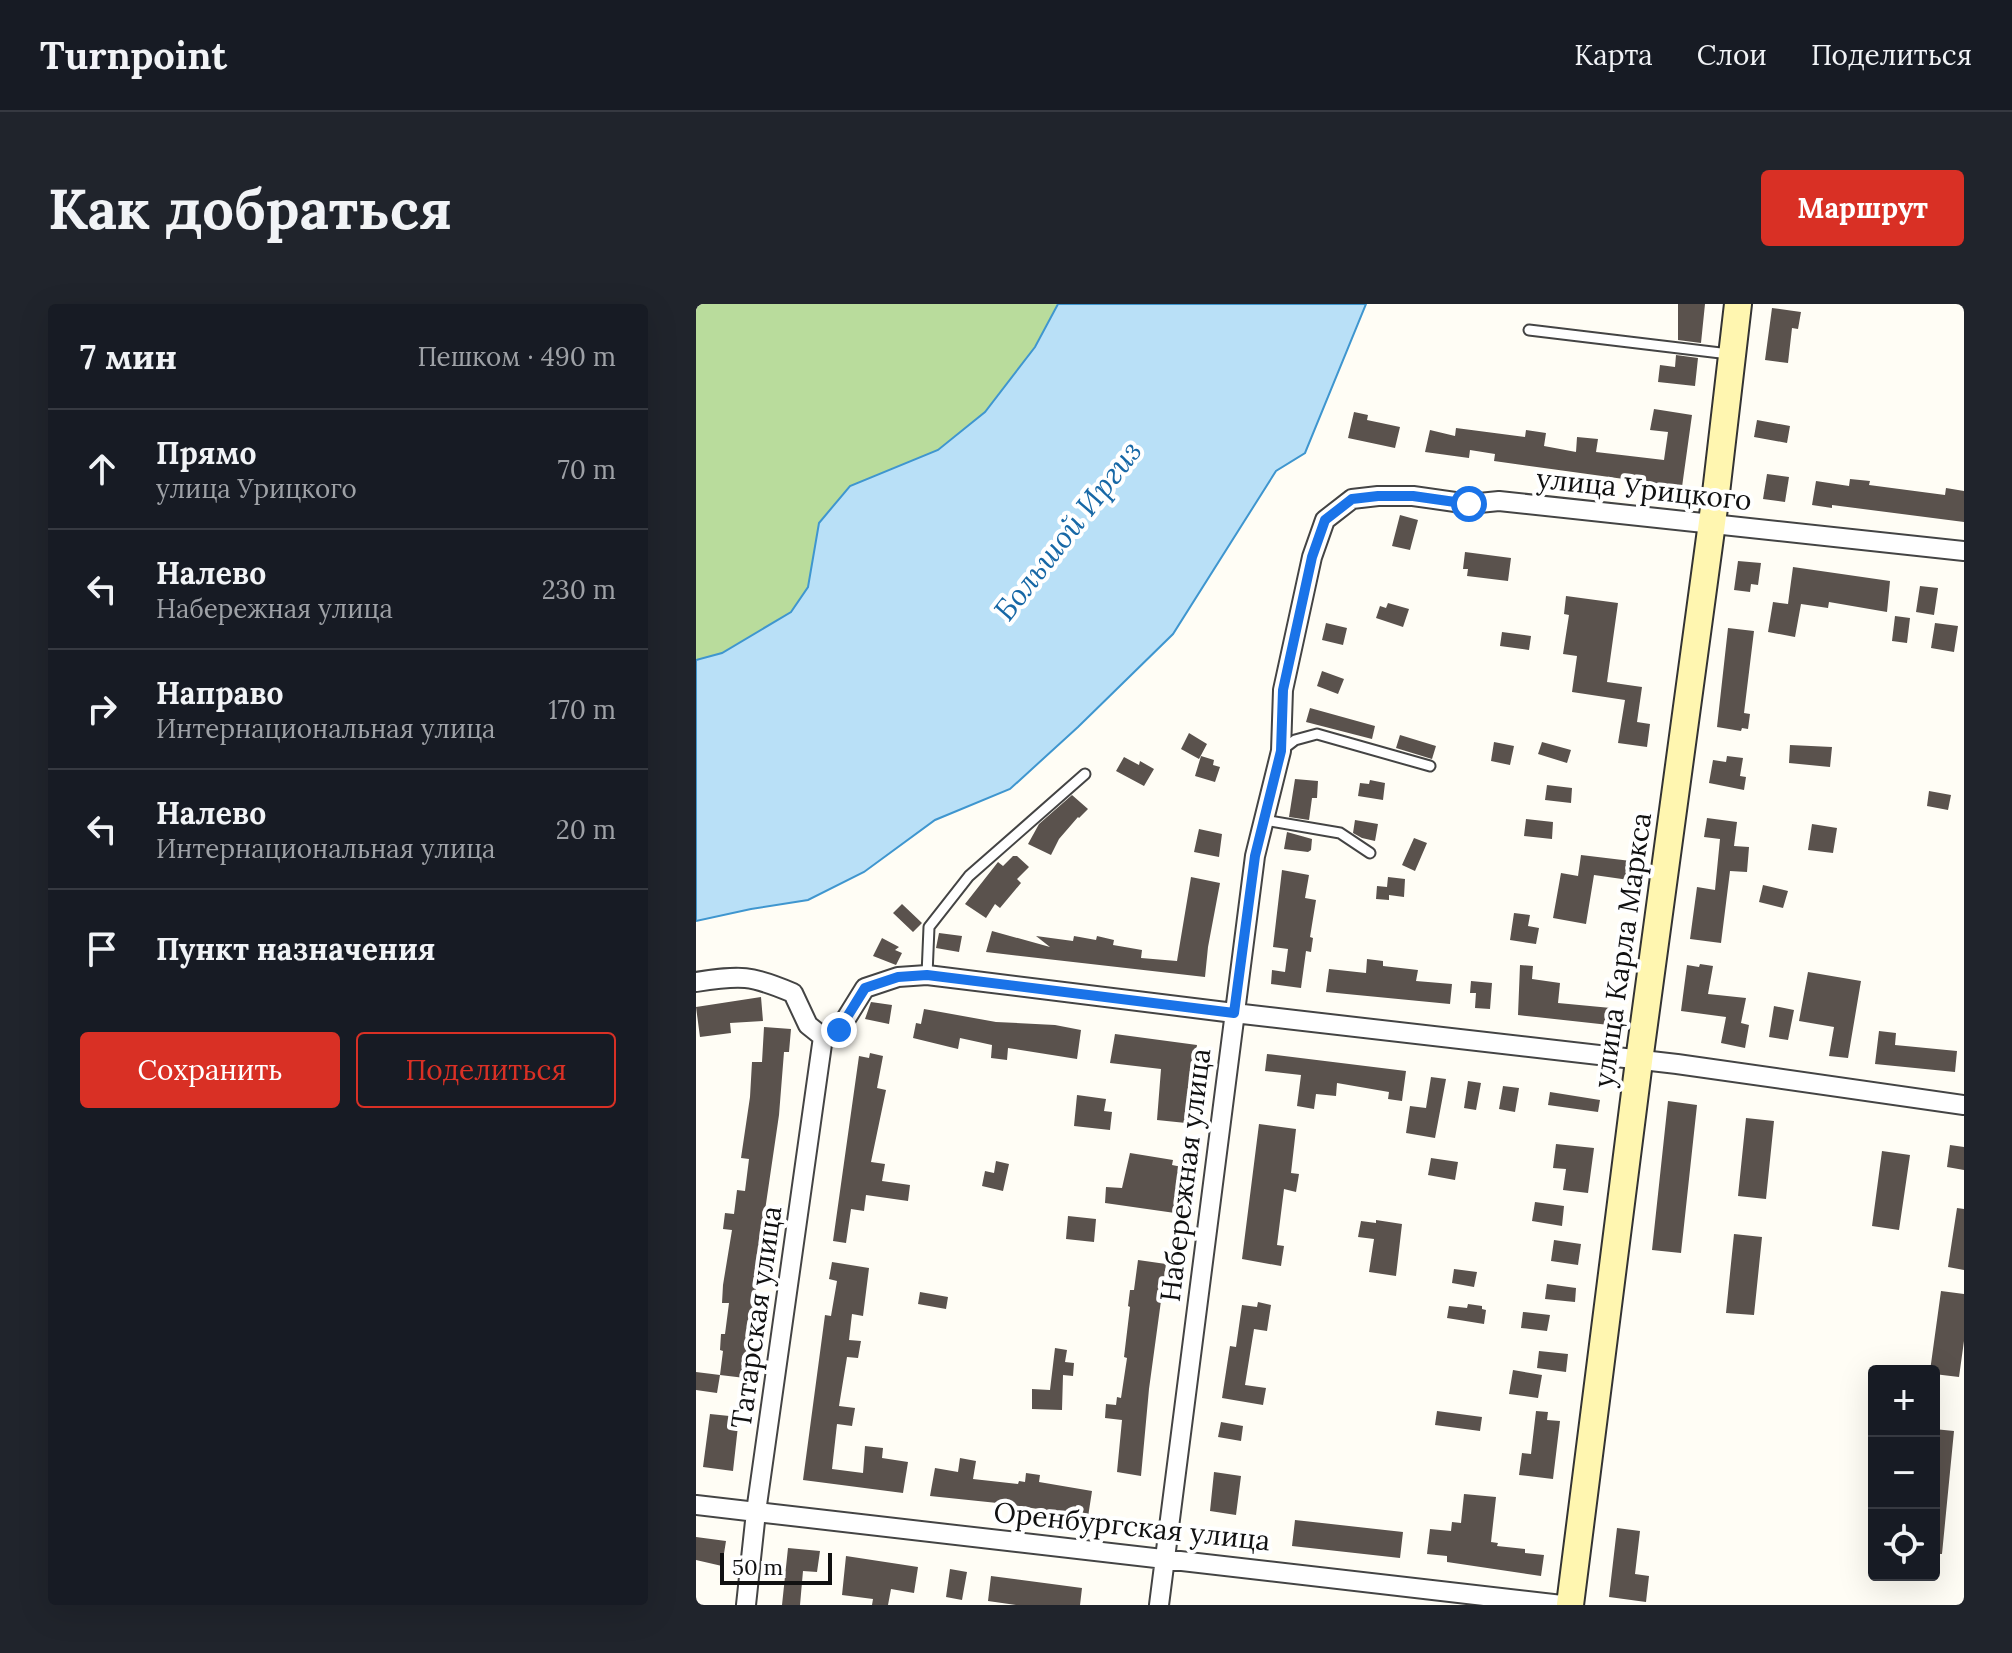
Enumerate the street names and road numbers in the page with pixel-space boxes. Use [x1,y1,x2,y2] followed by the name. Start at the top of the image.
[1535,460,1753,518] street label: улица Урицкого
[1585,810,1659,1090] street label: улица Карла Маркса
[1152,1046,1218,1304] street label: Набережная улица
[723,1203,789,1431] street label: Татарская улица
[992,1494,1272,1558] street label: Оренбургская улица

